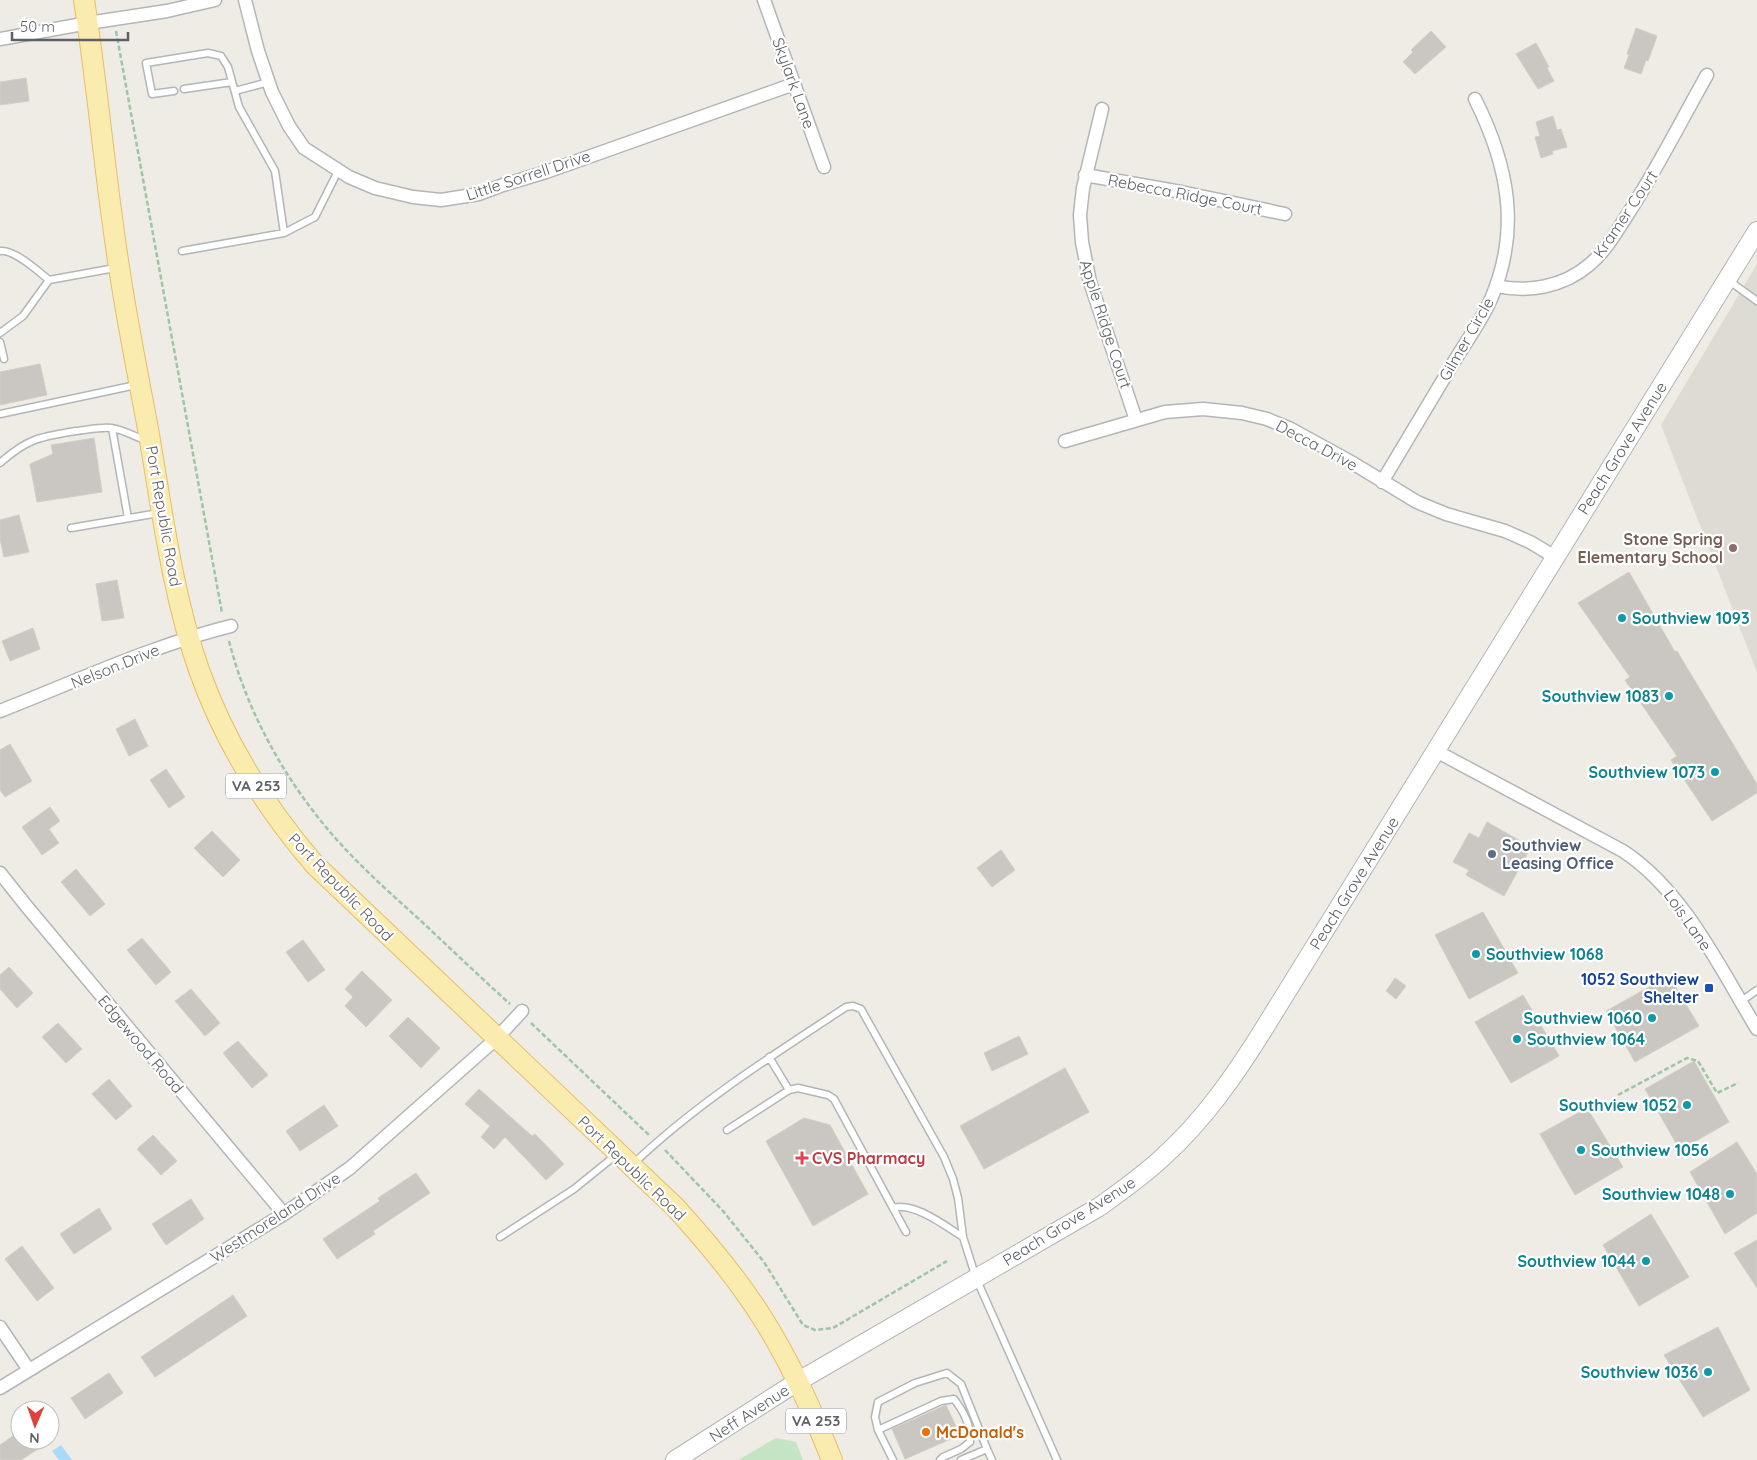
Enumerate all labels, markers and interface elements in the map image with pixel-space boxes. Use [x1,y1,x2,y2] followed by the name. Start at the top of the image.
[12,10,129,42] scale bar
[20,17,55,36] text: 50 m
[768,35,820,131] street label: Skylark Lane
[463,145,593,205] street label: Little Sorrell Drive
[1588,166,1662,262] street label: Kramer Court
[1106,169,1264,219] street label: Rebecca Ridge Court
[1076,257,1136,391] street label: Apple Ridge Court
[1434,294,1498,384] street label: Gilmer Circle
[1573,378,1671,518] street label: Peach Grove Avenue
[1273,415,1361,475] street label: Decca Drive
[142,444,186,588] street label: Port Republic Road
[1578,529,1723,567] place label: Stone Spring Elementary School
[1727,542,1739,554] marker: Stone Spring Elementary School
[1632,608,1749,628] place label: Southview 1093
[1616,612,1628,624] marker: Southview 1093
[68,639,162,693] street label: Nelson Drive
[1542,686,1659,706] place label: Southview 1083
[1663,690,1675,702] marker: Southview 1083
[1588,762,1705,782] place label: Southview 1073
[1709,766,1721,778] marker: Southview 1073
[226,774,286,798] road number: VA 253
[1305,813,1403,953] street label: Peach Grove Avenue
[284,829,398,945] street label: Port Republic Road
[1502,835,1614,873] place label: Southview Leasing Office
[1486,848,1498,860] marker: Southview Leasing Office
[1660,886,1716,954] street label: Lois Lane
[1486,944,1604,964] place label: Southview 1068
[1470,948,1482,960] marker: Southview 1068
[1581,969,1699,1007] place label: 1052 Southview Shelter
[1703,982,1715,994] marker: 1052 Southview Shelter
[94,991,188,1097] street label: Edgewood Road
[1524,1008,1642,1028] place label: Southview 1060
[1646,1012,1658,1024] marker: Southview 1060
[1527,1029,1646,1049] place label: Southview 1064
[1511,1033,1523,1045] marker: Southview 1064
[1559,1095,1677,1115] place label: Southview 1052
[1681,1099,1693,1111] marker: Southview 1052
[574,1111,690,1225] street label: Port Republic Road
[1591,1140,1709,1160] place label: Southview 1056
[1575,1144,1587,1156] marker: Southview 1056
[812,1148,925,1168] place label: CVS Pharmacy
[796,1152,808,1164] marker: CVS Pharmacy
[206,1167,344,1267] street label: Westmoreland Drive
[999,1172,1139,1270] street label: Peach Grove Avenue
[1602,1184,1720,1204] place label: Southview 1048
[1724,1188,1736,1200] marker: Southview 1048
[1517,1251,1637,1271] place label: Southview 1044
[1640,1255,1652,1267] marker: Southview 1044
[1581,1362,1698,1382] place label: Southview 1036
[1702,1366,1714,1378] marker: Southview 1036
[705,1380,793,1446] street label: Neff Avenue
[10,1400,60,1450] north arrow
[786,1408,846,1434] road number: VA 253
[936,1422,1024,1442] place label: McDonald's
[920,1426,932,1438] marker: McDonald's
[29,1429,40,1447] text: N

